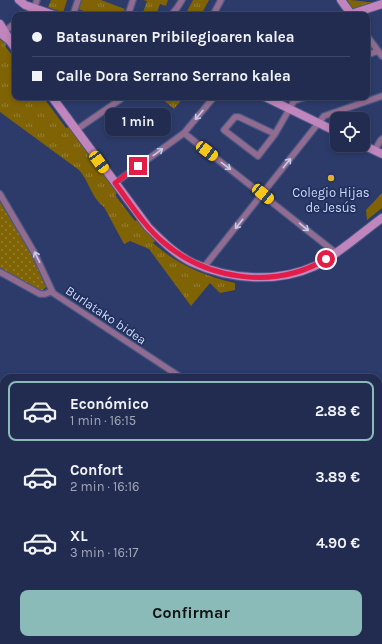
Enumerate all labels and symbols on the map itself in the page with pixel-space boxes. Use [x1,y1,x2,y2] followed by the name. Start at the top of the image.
[105,108,171,136] callout: 1 min
[195,110,204,120] one-way arrow
[194,139,220,163] car
[152,148,163,156] one-way arrow
[87,149,111,175] car
[129,157,147,175] route end
[282,158,291,169] one-way arrow
[220,162,231,170] one-way arrow
[326,173,336,183] marker: Colegio Hijas de Jesús
[250,182,276,206] car
[292,185,370,215] place label: Colegio Hijas de Jesús
[234,219,243,230] one-way arrow
[299,223,310,232] one-way arrow
[317,250,335,268] route start
[33,251,40,263] one-way arrow
[63,282,149,348] street label: Burlatako bidea

